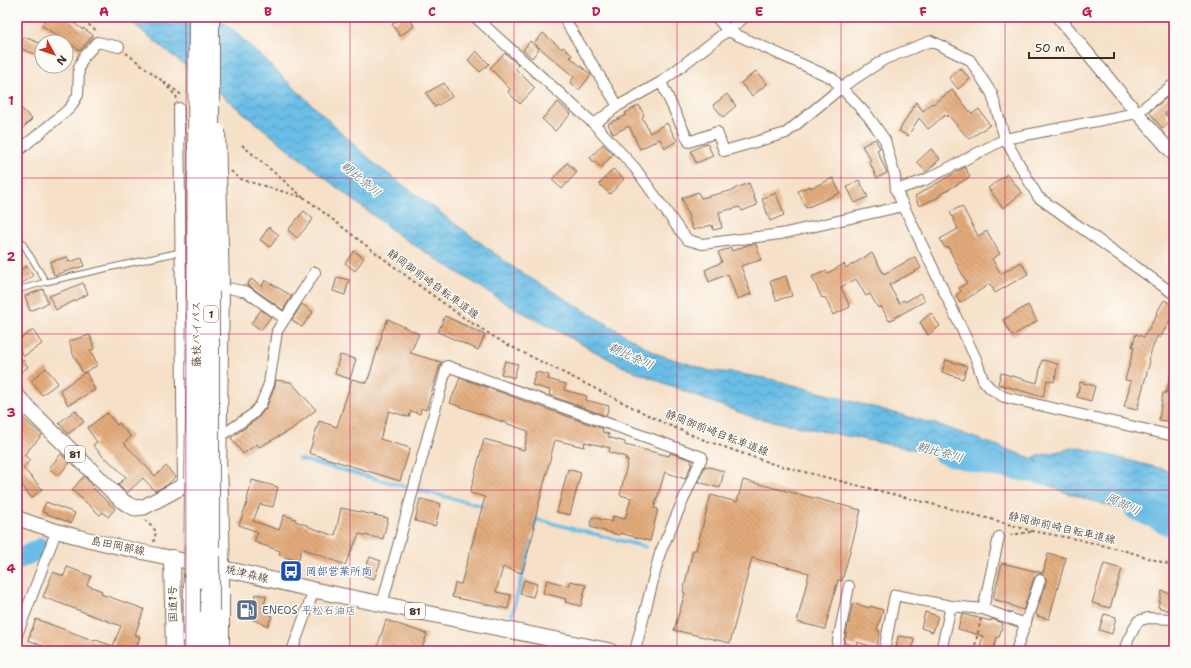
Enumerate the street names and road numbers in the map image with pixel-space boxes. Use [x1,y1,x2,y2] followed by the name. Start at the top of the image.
[384,246,482,322] street label: 静岡御前崎自転車道線
[189,301,204,367] street label: 藤枝バイパス
[204,306,218,322] road number: 1
[663,406,771,460] street label: 静岡御前崎自転車道線
[65,446,85,462] road number: 81
[1007,508,1117,548] street label: 静岡御前崎自転車道線
[90,533,146,559] street label: 島田岡部線
[224,561,270,587] street label: 焼津森線
[165,585,181,623] street label: 国道1号
[405,603,425,619] road number: 81

